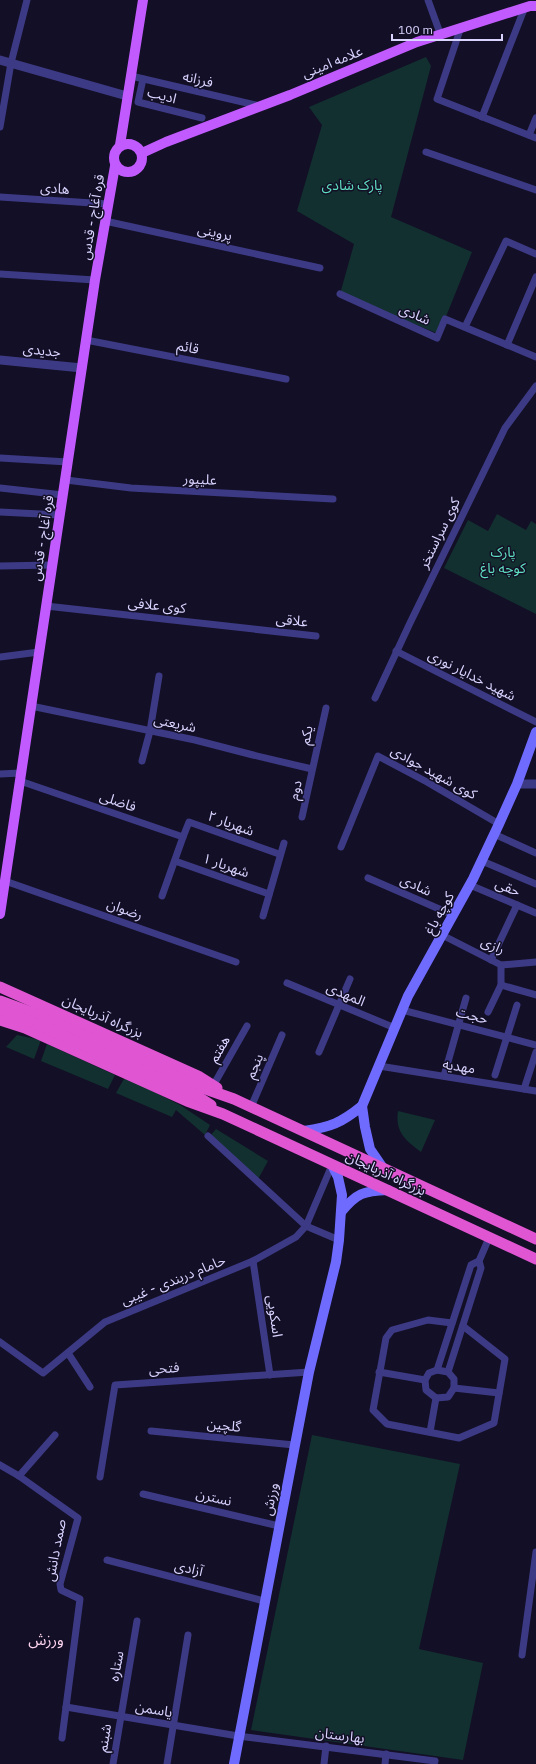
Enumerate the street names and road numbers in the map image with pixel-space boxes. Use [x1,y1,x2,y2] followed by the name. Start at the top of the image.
[299,42,365,82] street label: علامه امینی
[181,67,215,91] street label: فرزانه
[145,82,179,108] street label: ادیب
[76,173,110,261] street label: قره آغاج - قدس
[40,178,70,198] street label: هادی
[196,220,234,246] street label: پروینی
[397,299,433,329] street label: شادی
[175,336,200,360] street label: قائم
[22,339,62,361] street label: جدیدی
[182,469,217,490] street label: علیپور
[26,494,60,582] street label: قره آغاج - قدس
[414,494,464,572] street label: کوی سراستخر
[127,593,187,617] street label: کوی علافی
[275,609,309,631] street label: علاقی
[425,645,519,705] street label: شهید خدایار نوری
[152,710,198,736] street label: شریعتی
[295,724,319,747] street label: یکم
[388,741,480,803] street label: کوی شهید جوادی
[284,778,308,802] street label: دوم
[97,786,139,816] street label: فاضلی
[205,806,257,840] street label: شهریار ۲
[200,849,252,881] street label: شهریار ۱
[398,870,434,900] street label: شادی
[493,874,523,900] street label: حقی
[420,888,460,938] street label: کوچه باغ
[105,894,145,924] street label: رضوان
[478,932,508,958] street label: رازی
[324,978,368,1010] street label: المهدی
[60,990,146,1042] street label: بزرگراه آذربایجان
[454,1002,490,1028] street label: حجت
[204,1032,236,1067] street label: هفتم
[241,1051,269,1082] street label: پنجم
[441,1055,477,1077] street label: مهدیه
[343,1147,429,1200] street label: بزرگراه آذربایجان
[118,1251,229,1311] street label: حامام دربندی - غیبی
[263,1294,287,1338] street label: اسکویی
[148,1358,180,1378] street label: فتحی
[206,1414,242,1437] street label: گلچین
[258,1481,282,1517] street label: ورزش
[194,1484,234,1510] street label: نسترن
[40,1517,70,1583] street label: صمد دانش
[173,1556,206,1580] street label: آزادی
[104,1649,128,1683] street label: ستاره
[134,1697,174,1721] street label: یاسمن
[93,1723,117,1754] street label: شبنم
[314,1723,366,1747] street label: بهارستان

